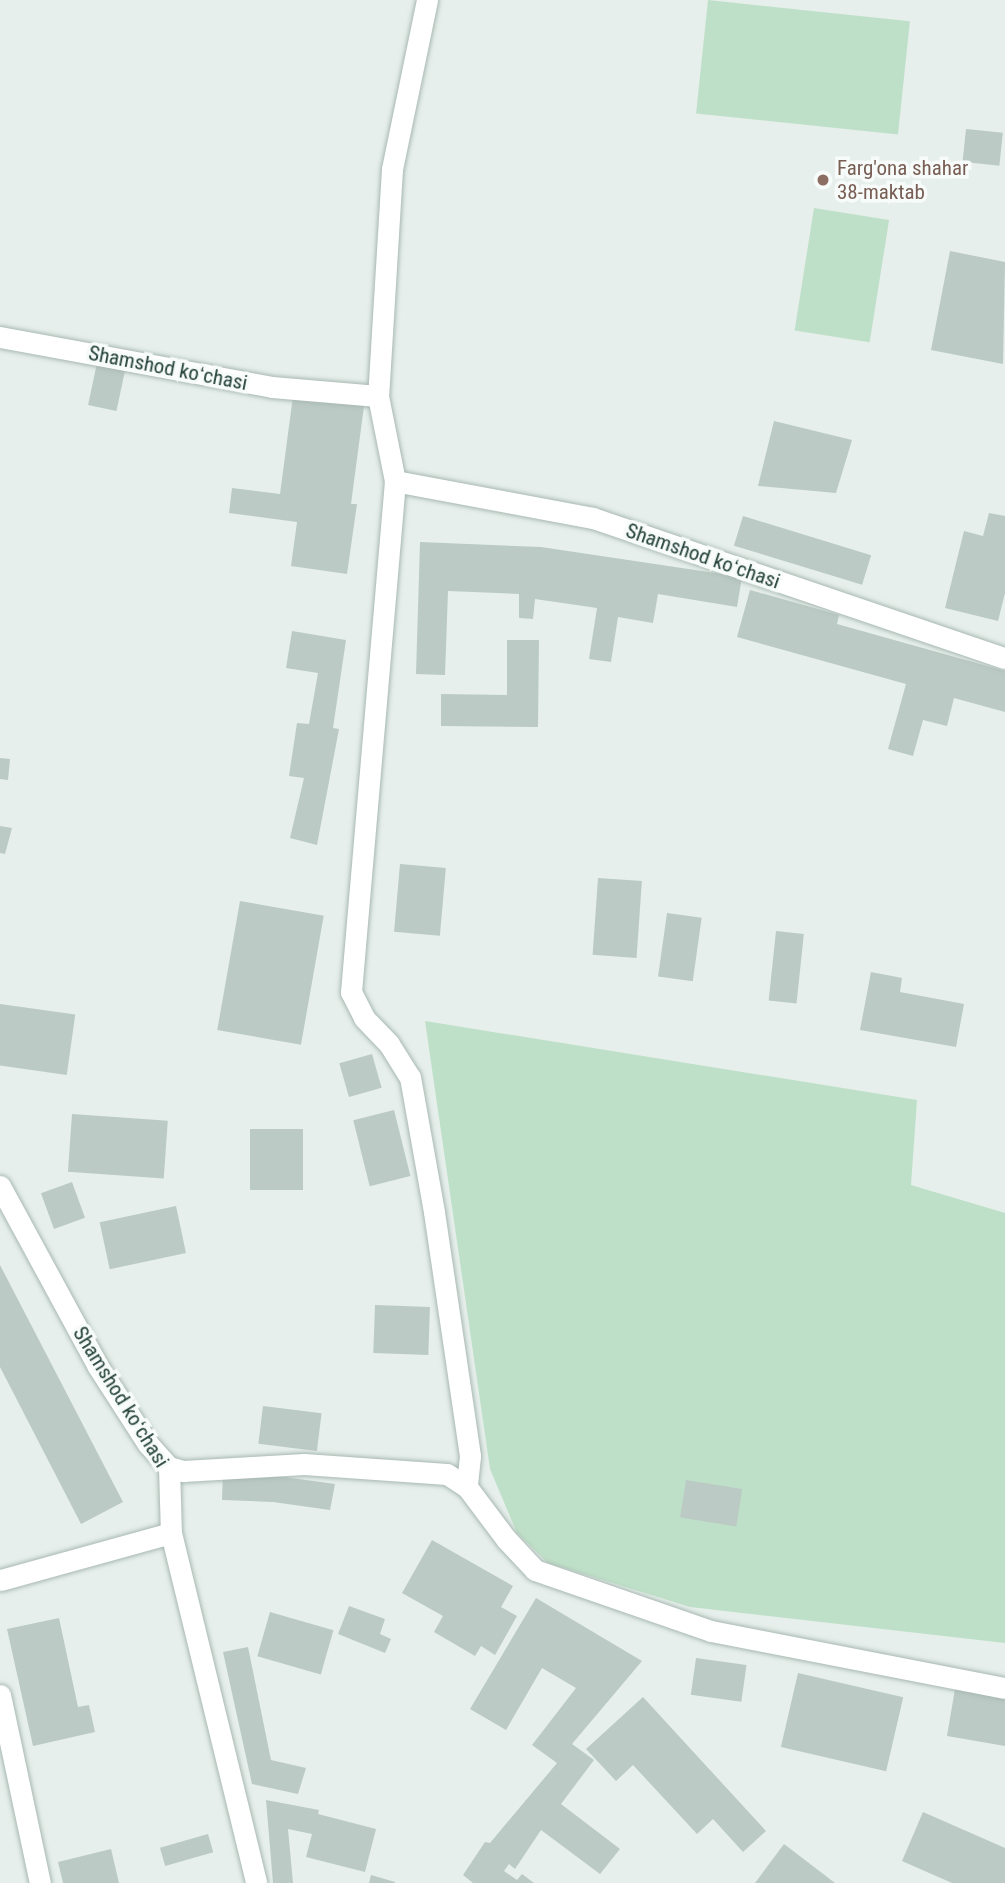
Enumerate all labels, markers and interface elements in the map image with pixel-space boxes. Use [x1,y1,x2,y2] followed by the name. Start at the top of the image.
[837,155,968,205] place label: Farg'ona shahar 38-maktab
[815,172,831,188] marker: Farg'ona shahar 38-maktab
[86,340,250,396] street label: Shamshod koʻchasi
[623,518,783,594] street label: Shamshod koʻchasi
[68,1322,174,1472] street label: Shamshod koʻchasi

